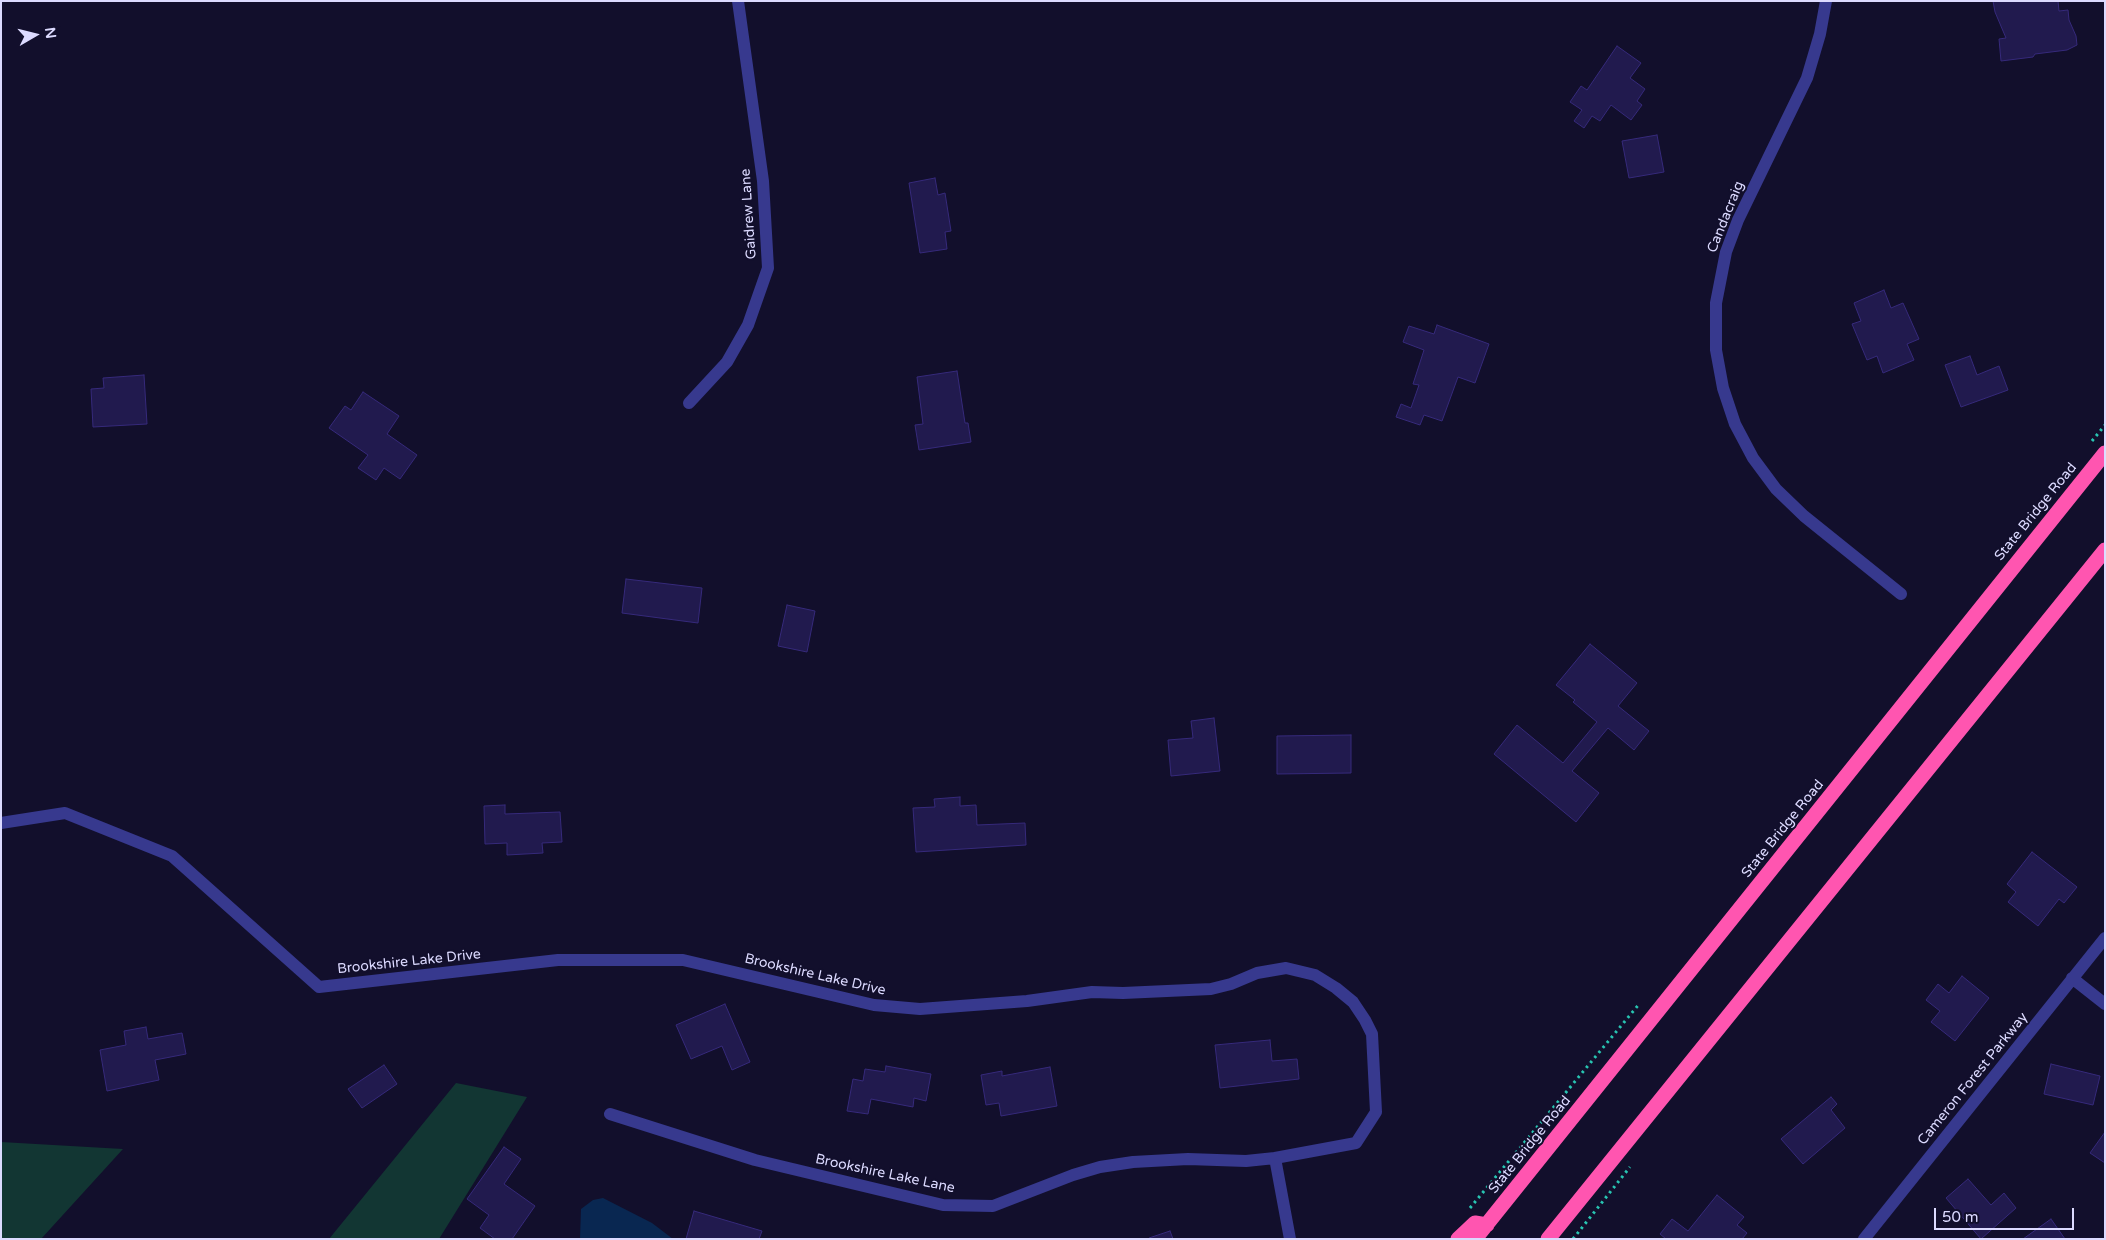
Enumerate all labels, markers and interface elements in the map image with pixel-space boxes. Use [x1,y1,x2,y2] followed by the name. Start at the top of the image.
[10,10,60,60] north arrow
[41,26,60,40] text: N
[737,168,761,260] street label: Gaidrew Lane
[1704,179,1748,255] street label: Candacraig
[1991,460,2081,564] street label: State Bridge Road
[1738,777,1828,881] street label: State Bridge Road
[336,946,482,978] street label: Brookshire Lake Drive
[743,951,887,999] street label: Brookshire Lake Drive
[1914,1009,2032,1149] street label: Cameron Forest Parkway
[1485,1093,1575,1197] street label: State Bridge Road
[814,1151,956,1197] street label: Brookshire Lake Lane
[1936,1198,2076,1230] scale bar
[1942,1208,1979,1226] text: 50 m

